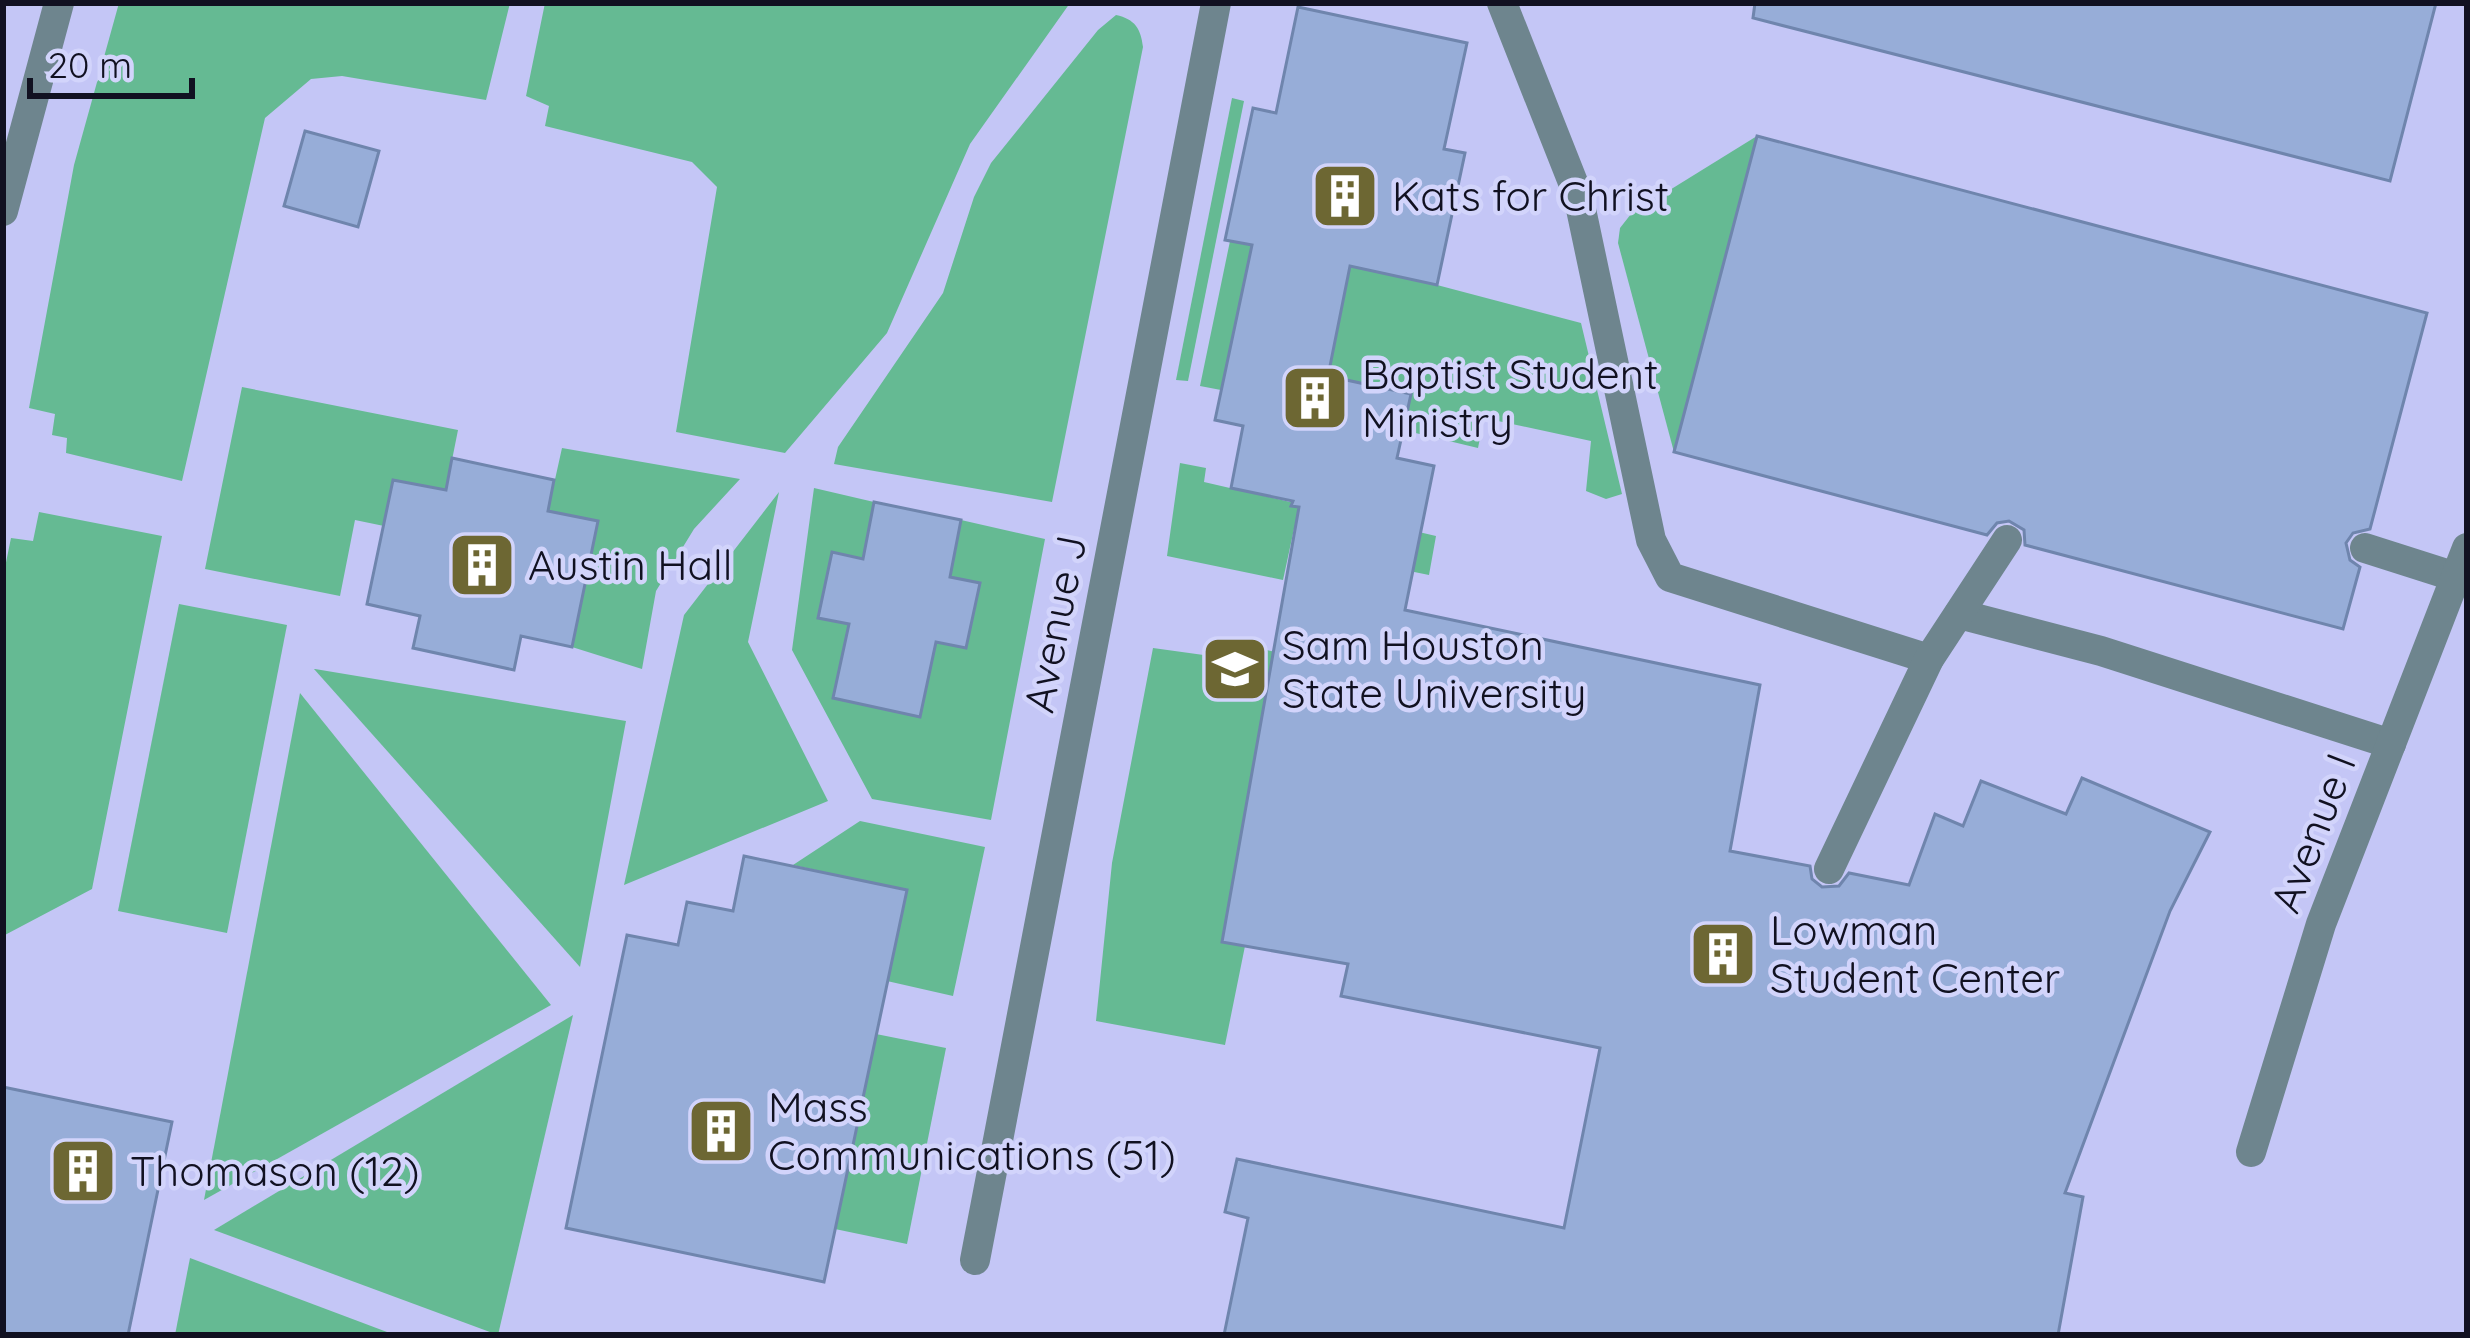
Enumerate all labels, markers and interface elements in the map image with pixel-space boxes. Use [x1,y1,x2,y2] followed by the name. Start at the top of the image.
[30,24,192,98] scale bar
[48,42,132,87] text: 20 m
[1310,161,1380,231] building icon: Kats for Christ
[1392,169,1669,222] place label: Kats for Christ
[1362,347,1658,448] place label: Baptist Student Ministry
[1280,363,1350,433] building icon: Baptist Student Ministry
[447,530,517,600] building icon: Austin Hall
[1011,531,1098,717] street label: Avenue J
[528,538,732,591] place label: Austin Hall
[1282,618,1586,719] place label: Sam Houston State University
[1200,634,1270,704] school or university icon: Sam Houston State University
[2258,746,2367,920] street label: Avenue I
[1770,903,2060,1004] place label: Lowman Student Center
[1688,919,1758,989] building icon: Lowman Student Center
[768,1080,1176,1181] place label: Mass Communications (51)
[686,1096,756,1166] building icon: Mass Communications (51)
[48,1136,118,1206] building icon: Thomason (12)
[130,1144,419,1197] place label: Thomason (12)

